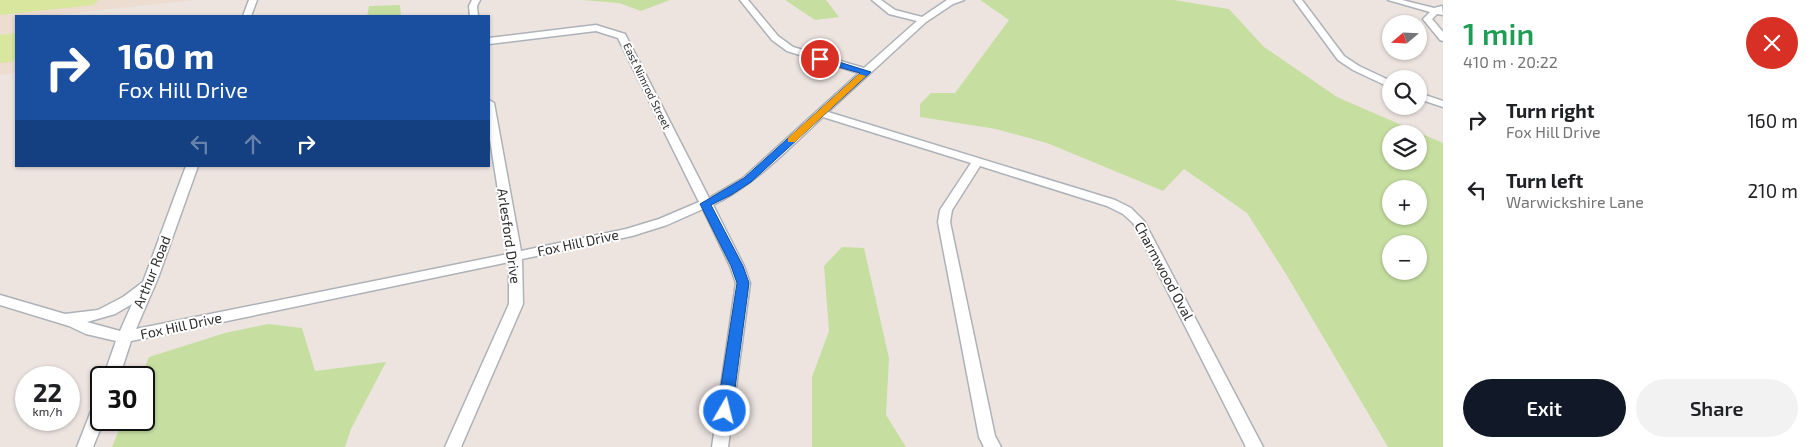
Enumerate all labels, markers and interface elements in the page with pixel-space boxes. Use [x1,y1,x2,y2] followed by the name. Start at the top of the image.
[1382,15,1428,60] north arrow
[1382,15,1427,280] map controls
[1463,15,1534,51] text: 1 min
[1746,17,1798,69] button: close
[118,34,214,76] text: 160 m
[35,35,100,100] icon: right
[799,38,841,80] pin
[621,41,674,131] street label: East Nimrod Street
[806,45,834,73] icon: arrive
[1463,52,1558,71] text: 410 m · 20:22
[1382,70,1427,115] button: search
[118,76,248,102] text: Fox Hill Drive
[1506,99,1594,122] text: Turn right
[1463,106,1491,134] icon: right
[1747,109,1798,132] text: 160 m
[1506,122,1601,141] text: Fox Hill Drive
[1382,125,1427,170] button: layers
[186,130,214,158] icon: left
[239,130,267,158] icon: ahead
[292,130,320,158] icon: right
[1506,169,1583,192] text: Turn left
[1463,176,1491,204] icon: left
[1747,179,1798,202] text: 210 m
[1382,180,1427,225] button: +
[494,187,525,285] street label: Arlesford Drive
[1506,192,1644,211] text: Warwickshire Lane
[1131,219,1198,324] street label: Charmwood Oval
[536,226,620,259] street label: Fox Hill Drive
[129,233,174,310] street label: Arthur Road
[1382,235,1427,280] button: −
[139,309,223,342] street label: Fox Hill Drive
[90,366,155,431] speed limit sign: 30
[33,377,62,407] text: 22
[1463,379,1626,437] button: Exit
[1636,379,1798,437] button: Share
[698,384,750,436] position arrow
[33,404,62,418] text: km/h

